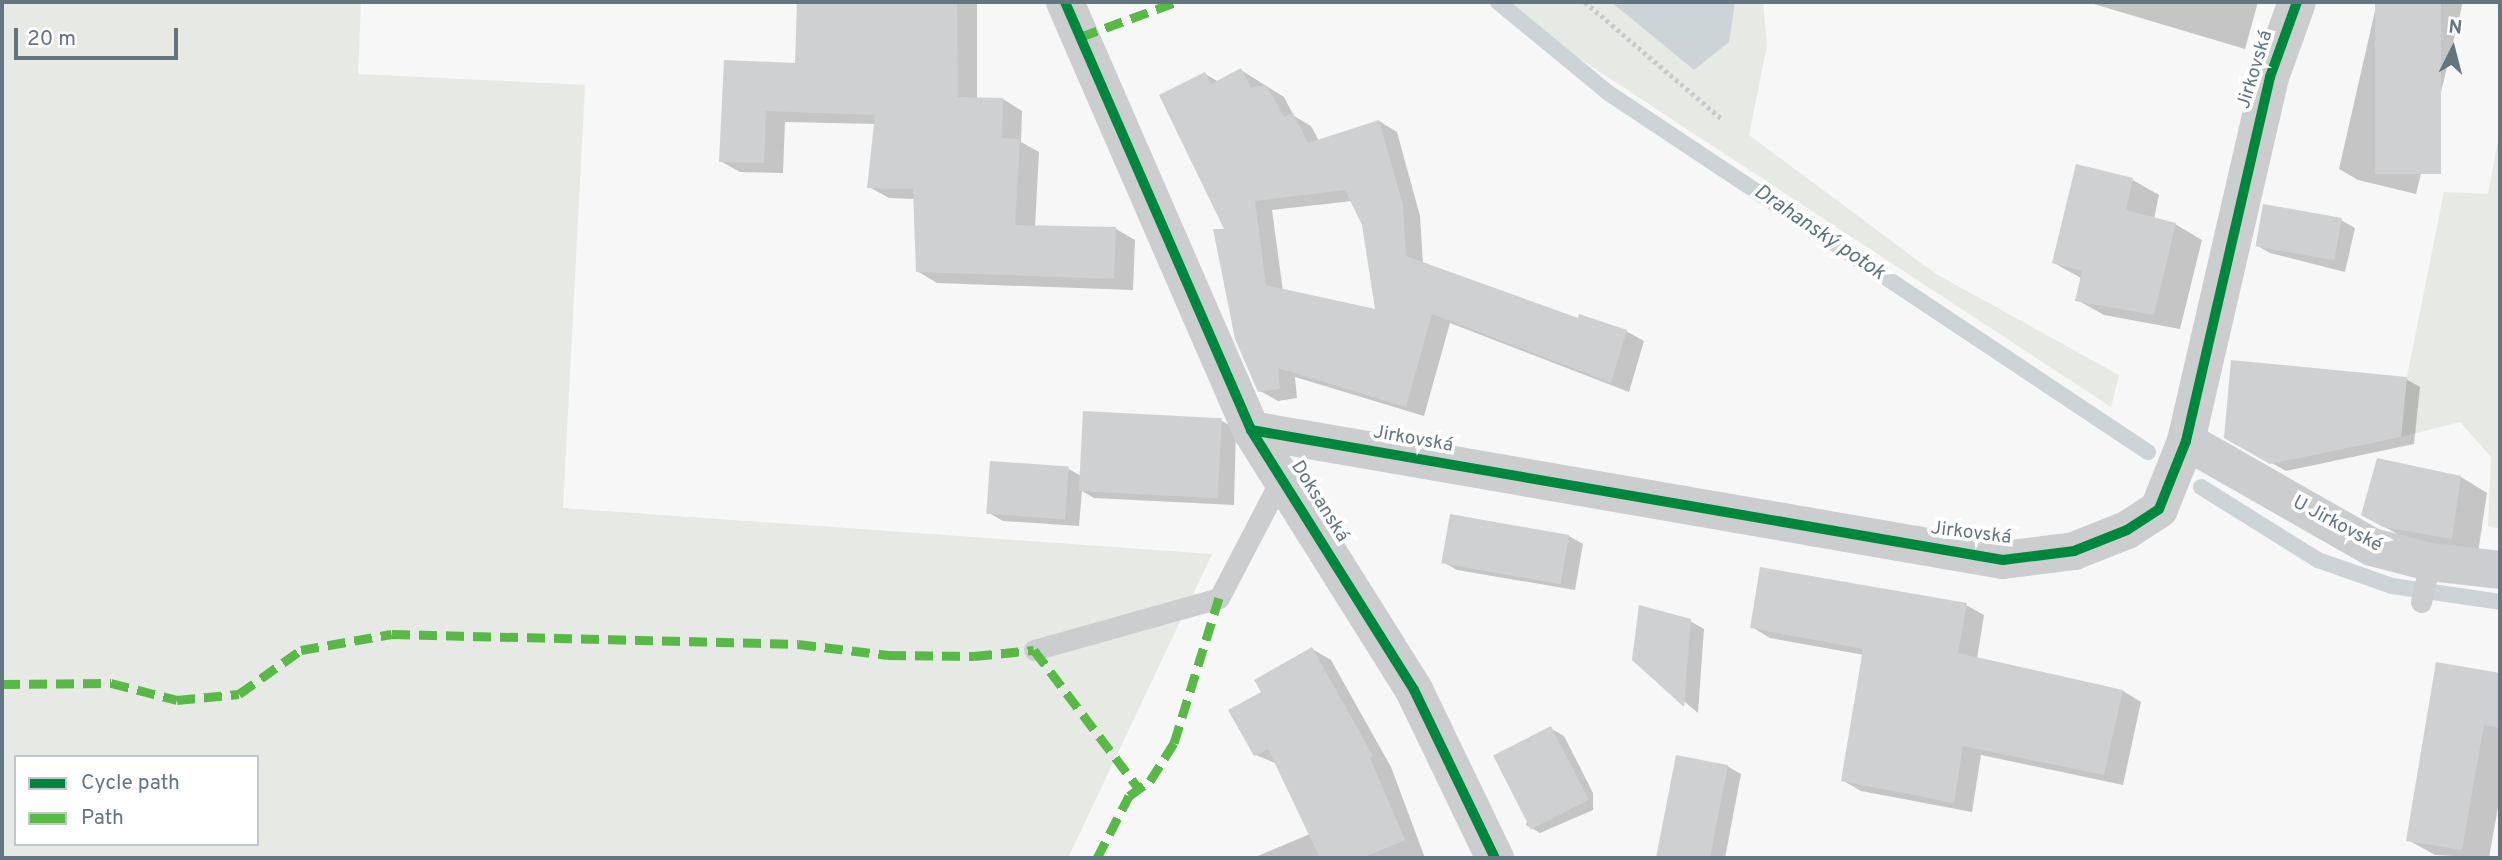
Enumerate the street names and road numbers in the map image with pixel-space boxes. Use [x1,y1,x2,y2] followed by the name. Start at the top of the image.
[2233,28,2279,112] street label: Jirkovská
[1371,422,1455,458] street label: Jirkovská
[1285,457,1353,547] street label: Doksanská
[2288,492,2386,558] street label: U Jirkovské
[1929,518,2013,550] street label: Jirkovská

